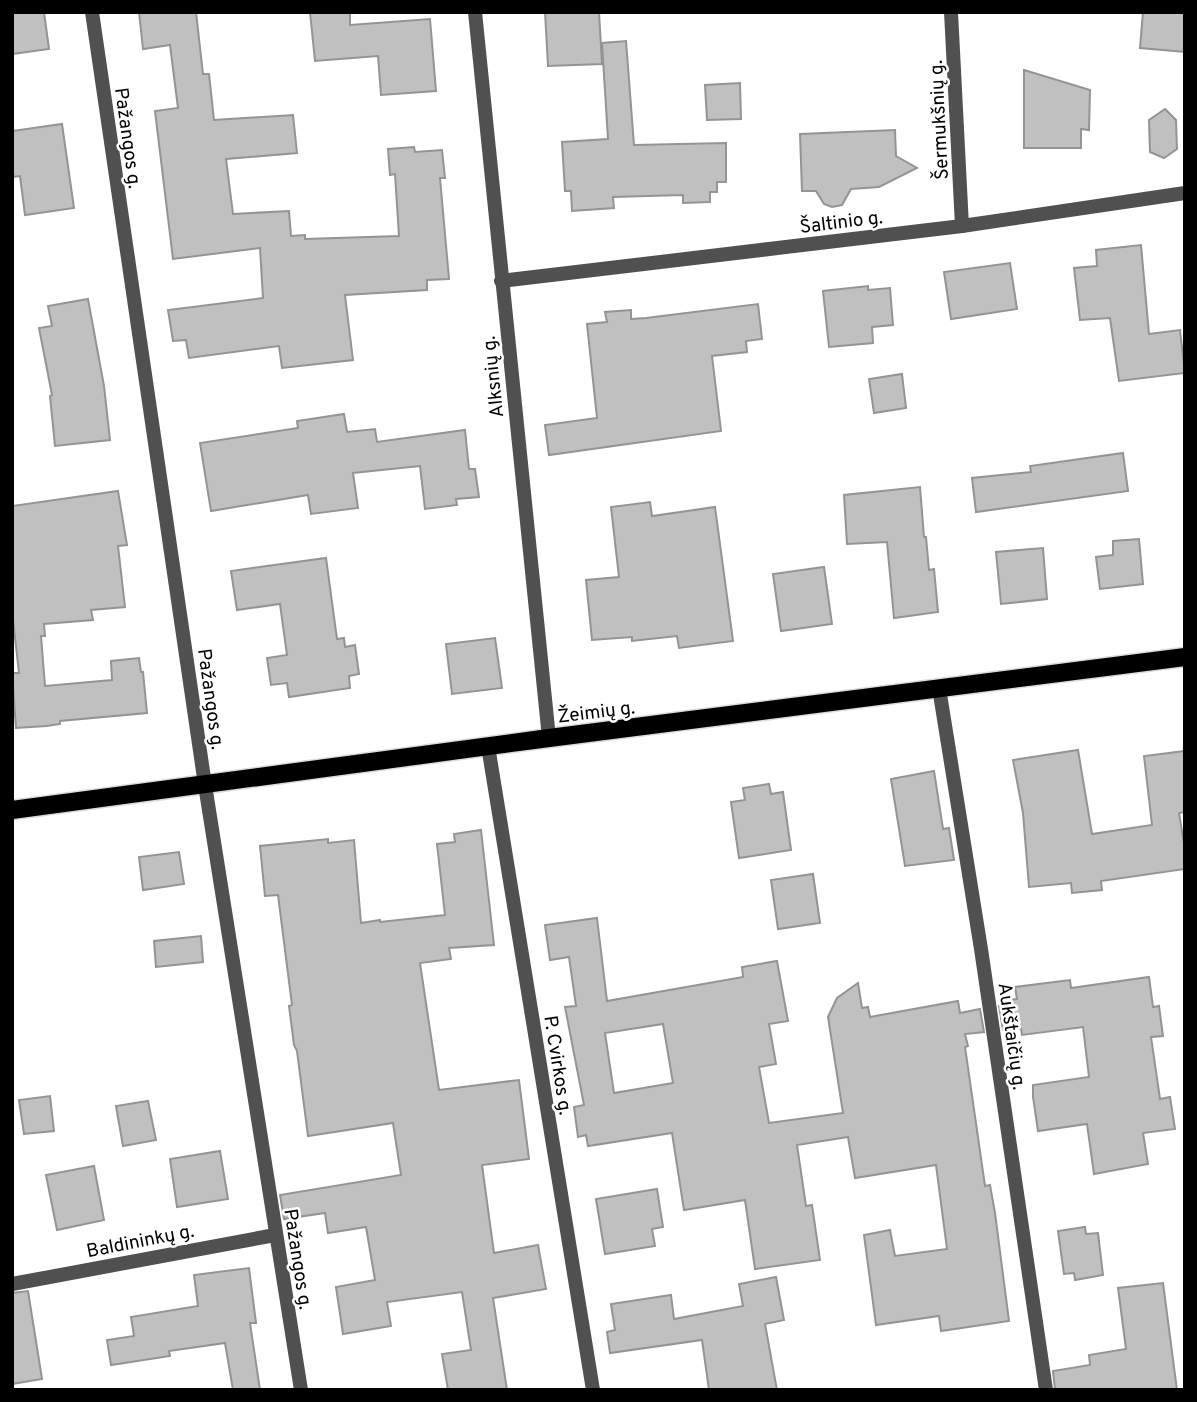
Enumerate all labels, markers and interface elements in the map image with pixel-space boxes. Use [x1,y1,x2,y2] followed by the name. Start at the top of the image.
[924,59,955,180] street label: Šermukšnių g.
[108,86,146,190] street label: Pažangos g.
[798,205,884,240] street label: Šaltinio g.
[478,335,510,419] street label: Alksnių g.
[191,647,229,751] street label: Pažangos g.
[556,695,636,730] street label: Žeimių g.
[992,981,1030,1092] street label: Aukštaičių g.
[537,1014,577,1117] street label: P. Cvirkos g.
[277,1207,317,1311] street label: Pažangos g.
[84,1220,196,1264] street label: Baldininkų g.

